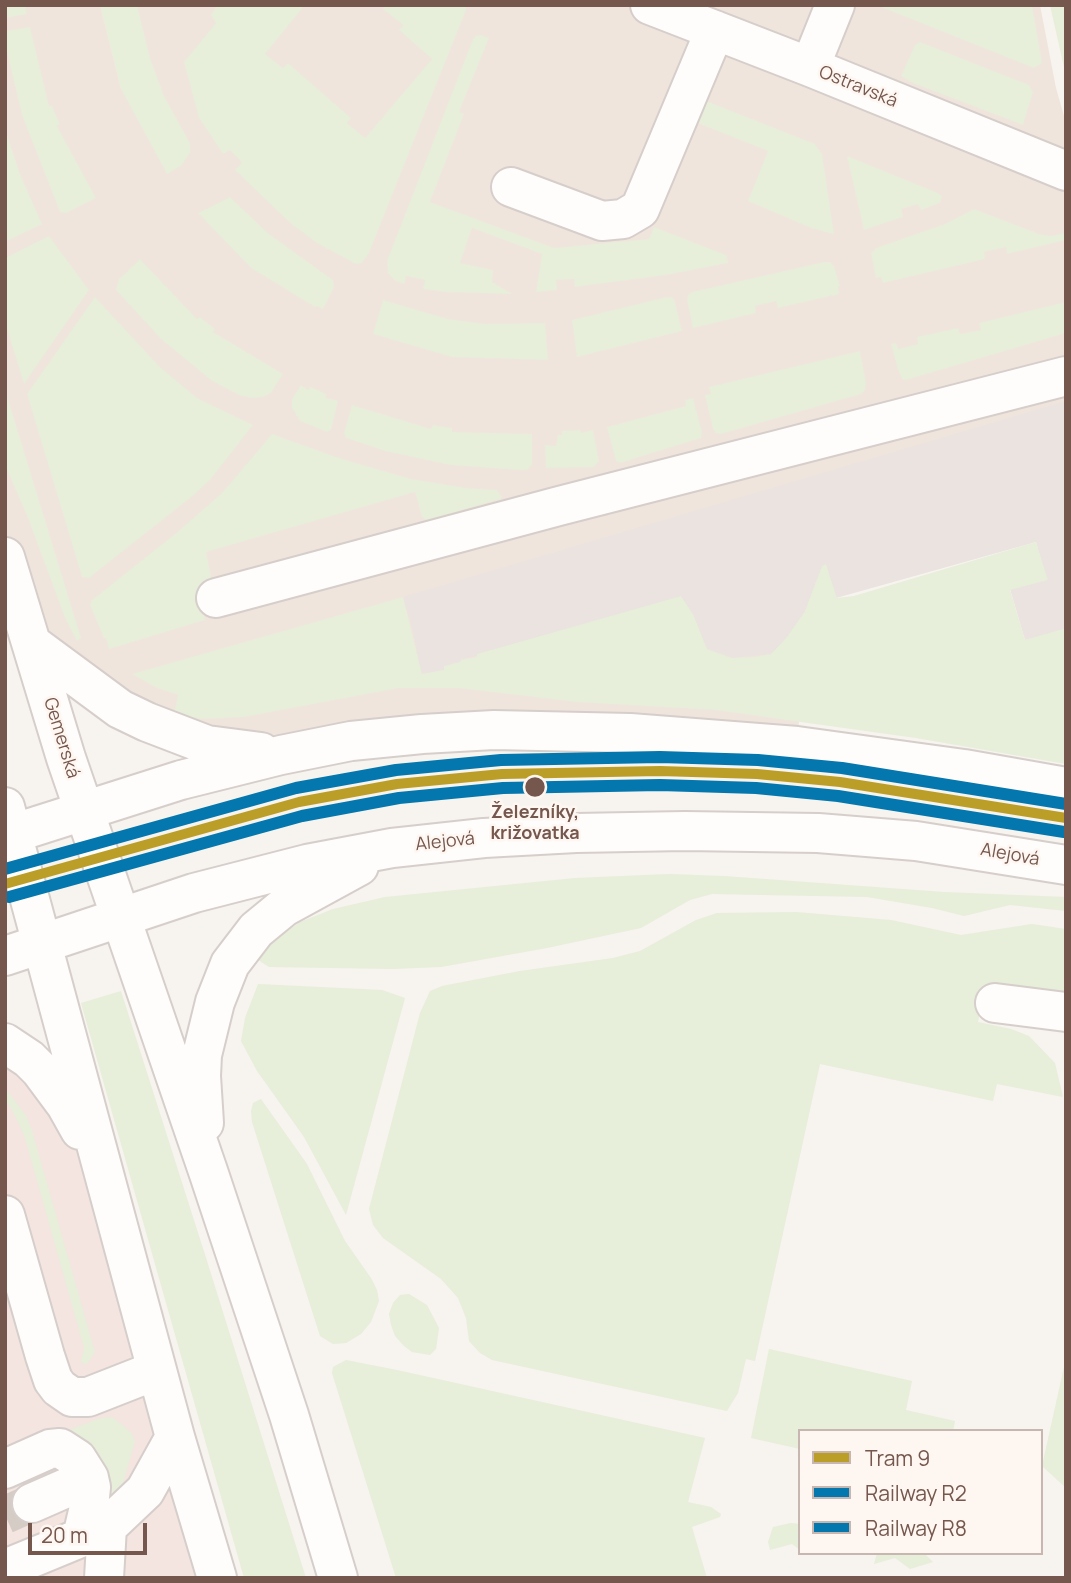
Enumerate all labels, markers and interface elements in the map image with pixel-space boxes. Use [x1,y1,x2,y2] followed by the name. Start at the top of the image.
[816,62,900,112] street label: Ostravská
[39,695,83,781] street label: Gemerská
[523,775,547,799] marker: Železníky, križovatka
[490,802,580,844] place label: Železníky, križovatka
[414,828,476,856] street label: Alejová
[979,839,1041,871] street label: Alejová
[798,1429,1043,1555] legend
[865,1444,930,1472] text: Tram 9
[865,1479,967,1507] text: Railway R2
[32,1510,150,1554] scale bar
[865,1514,967,1542] text: Railway R8
[41,1521,88,1549] text: 20 m

